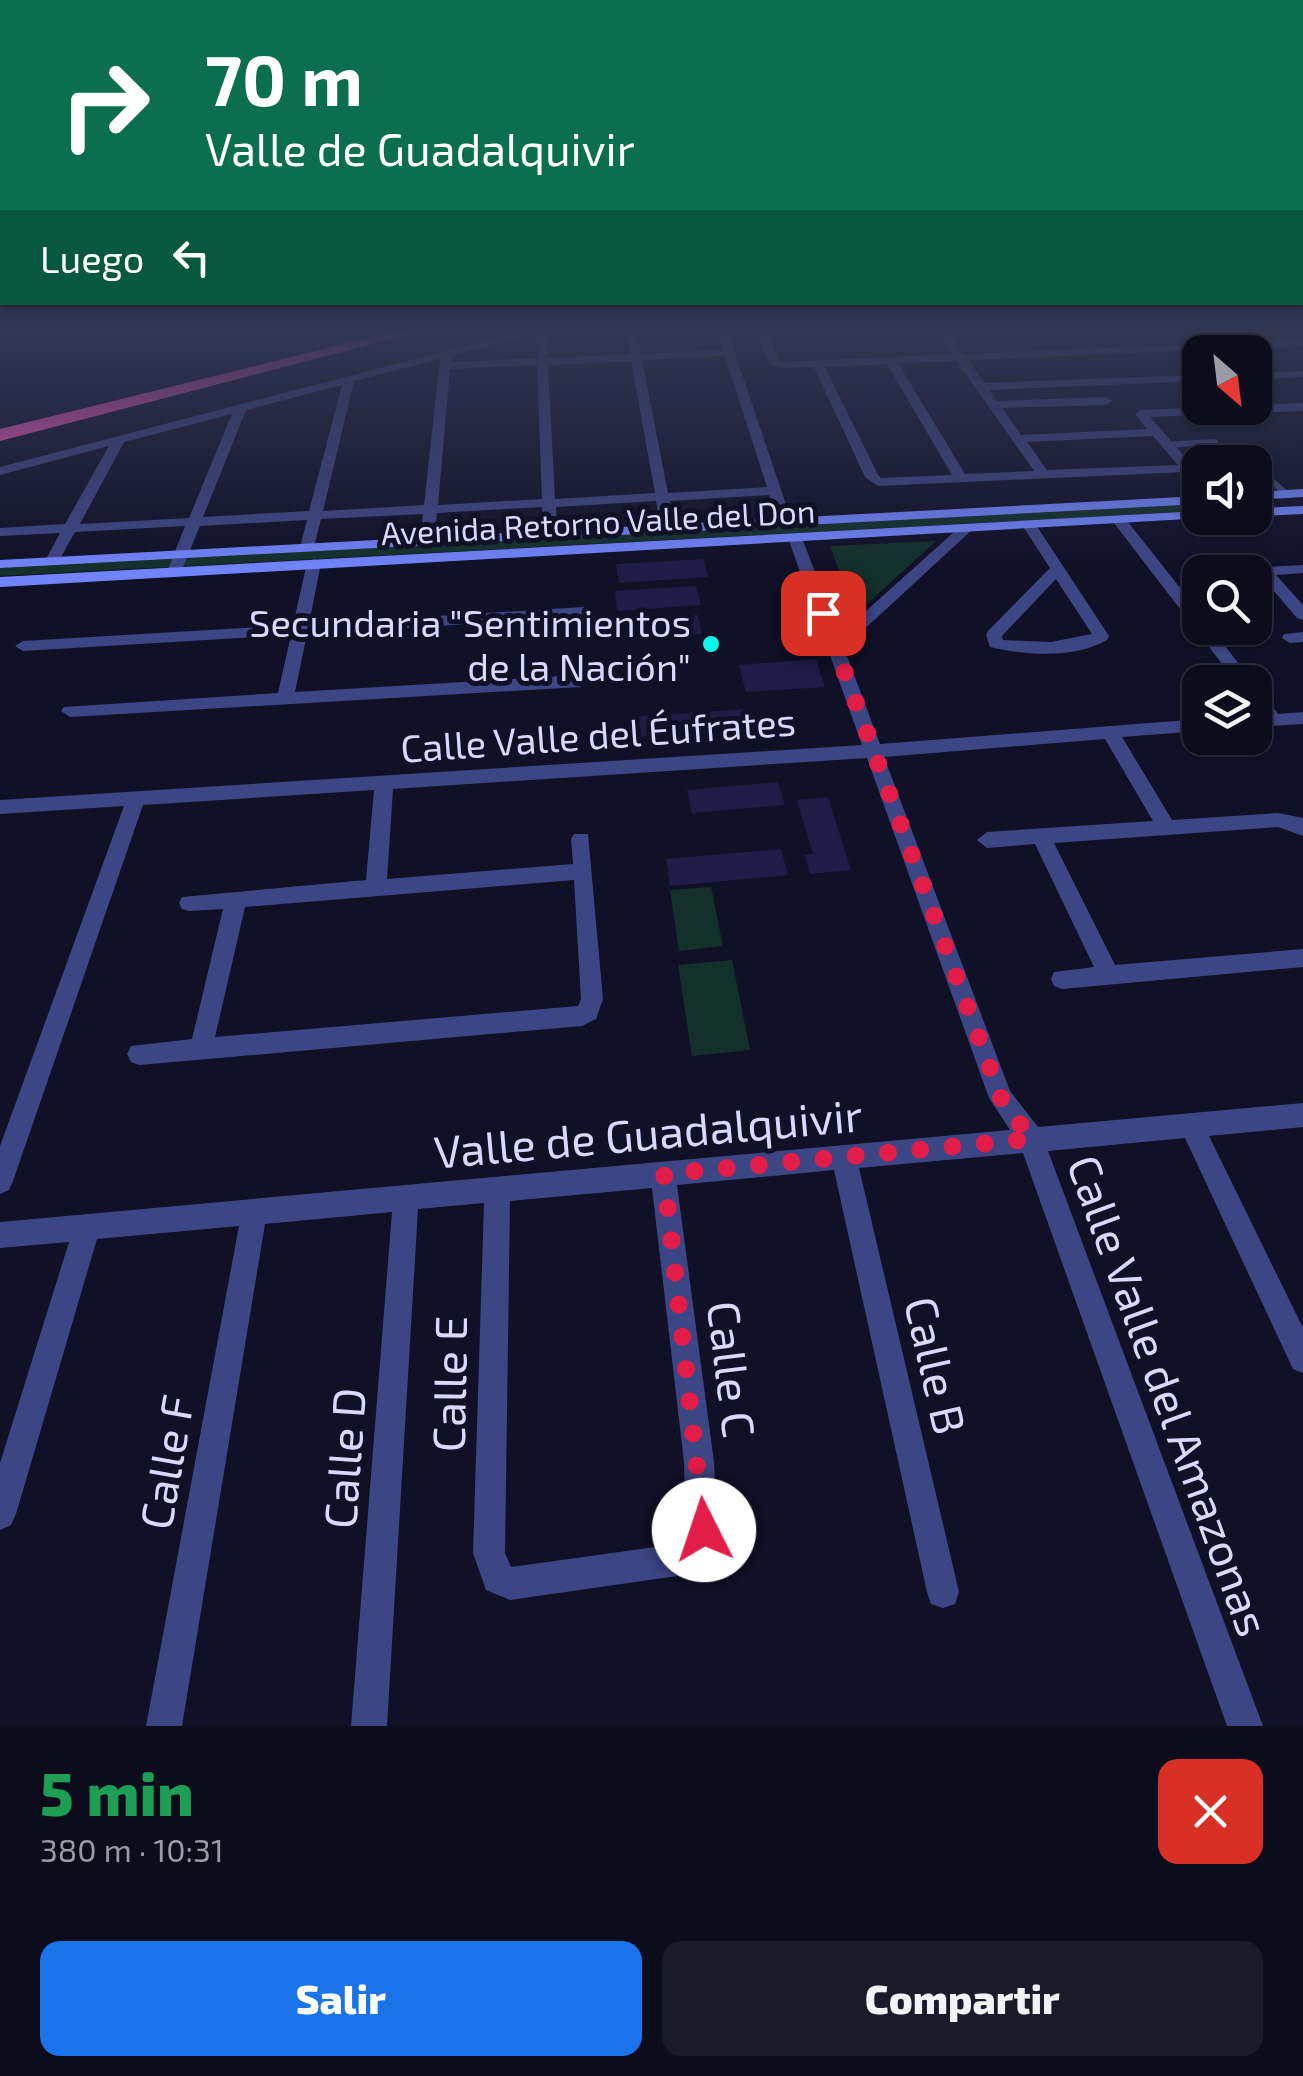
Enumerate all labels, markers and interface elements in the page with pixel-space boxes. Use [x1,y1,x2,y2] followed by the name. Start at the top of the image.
[205,36,363,120] text: 70 m
[40,40,170,170] icon: right
[205,121,635,175] text: Valle de Guadalquivir
[164,230,219,285] icon: left
[40,235,144,281] text: Luego
[1182,335,1272,425] north arrow
[1182,335,1272,755] map controls
[1182,445,1272,535] button: sound
[380,491,816,551] street label: Avenida Retorno Valle del Don
[1182,555,1272,645] button: search
[781,571,866,656] pin
[796,586,851,641] icon: arrive
[249,599,691,689] place label: Secundaria "Sentimientos de la Nación"
[700,633,722,655] marker: Secundaria "Sentimientos de la Nación"
[1182,665,1272,755] button: layers
[399,697,797,771] street label: Calle Valle del Éufrates
[432,1086,864,1178] street label: Valle de Guadalquivir
[1058,1147,1282,1643] street label: Calle Valle del Amazonas
[895,1291,979,1439] street label: Calle B
[698,1298,768,1440] street label: Calle C
[420,1315,476,1453] street label: Calle E
[311,1386,375,1530] street label: Calle D
[127,1391,203,1533] street label: Calle F
[652,1478,756,1582] position arrow
[40,1756,194,1828] text: 5 min
[1158,1759,1263,1864] button: close
[40,1830,224,1868] text: 380 m · 10:31
[40,1941,642,2056] button: Salir
[662,1941,1263,2056] button: Compartir

